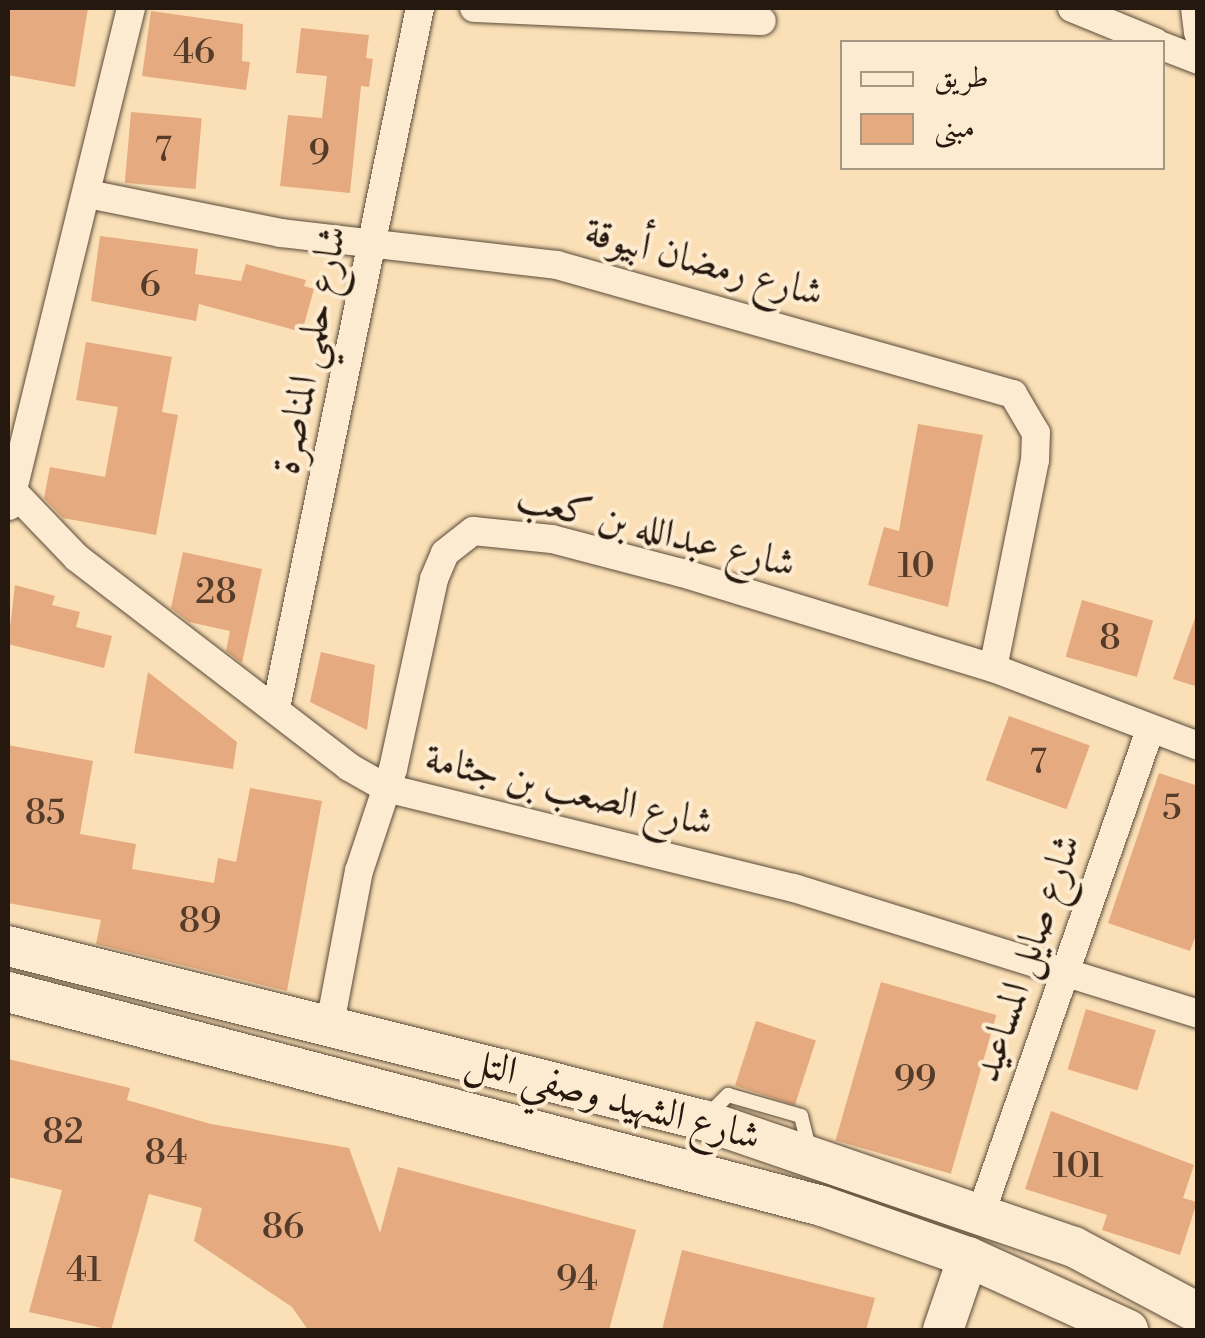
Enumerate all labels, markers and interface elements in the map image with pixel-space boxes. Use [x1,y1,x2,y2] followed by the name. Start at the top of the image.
[173,32,215,74] house number: 46
[840,40,1165,170] legend
[934,59,989,97] text: طريق
[934,109,975,147] text: مبنى
[154,130,172,172] house number: 7
[308,133,330,175] house number: 9
[579,208,829,318] street label: شارع رمضان أبيوقة
[262,222,358,478] street label: شارع حلمي المناصرة
[139,265,161,307] house number: 6
[511,473,801,589] street label: شارع عبدالله بن كعب
[897,546,935,588] house number: 10
[195,572,237,614] house number: 28
[1099,618,1121,660] house number: 8
[420,735,718,847] street label: شارع الصعب بن جثامة
[1029,742,1047,784] house number: 7
[1162,788,1182,830] house number: 5
[25,793,65,835] house number: 85
[962,828,1092,1088] street label: شارع صايل المساعيد
[179,901,221,943] house number: 89
[460,1037,766,1161] street label: شارع الشهيد وصفي التل
[894,1059,936,1101] house number: 99
[42,1112,84,1154] house number: 82
[145,1133,187,1175] house number: 84
[1052,1146,1104,1188] house number: 101
[262,1207,304,1249] house number: 86
[66,1250,102,1292] house number: 41
[556,1259,598,1301] house number: 94

